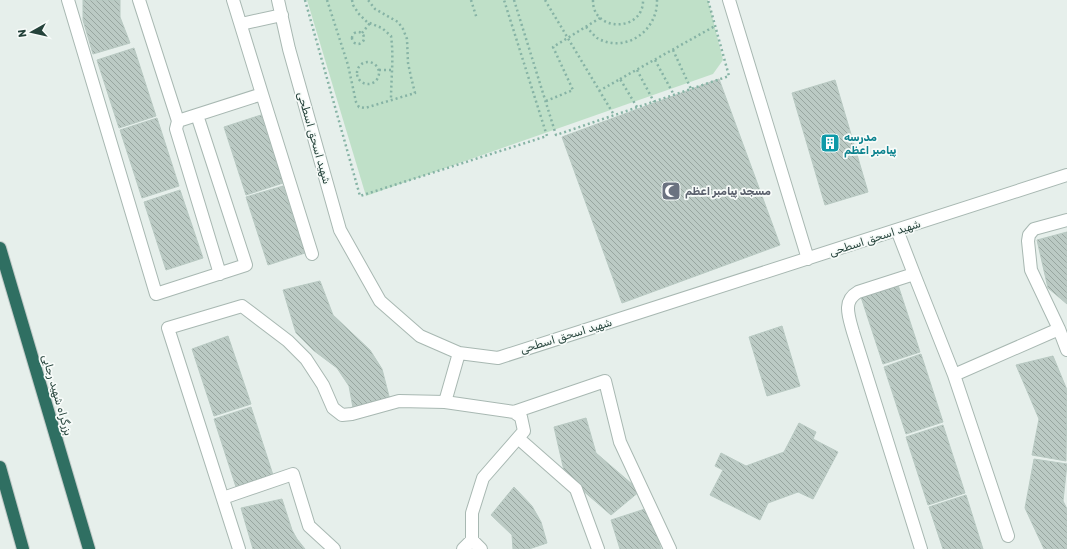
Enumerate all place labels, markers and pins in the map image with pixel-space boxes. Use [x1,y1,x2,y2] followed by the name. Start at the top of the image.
[844,131,896,158] place label: مدرسه پیامبر اعظم
[819,132,841,154] building icon: مدرسه پیامبر اعظم
[660,180,682,202] mosque icon: مسجد پیامبر اعظم
[685,185,771,199] place label: مسجد پیامبر اعظم

